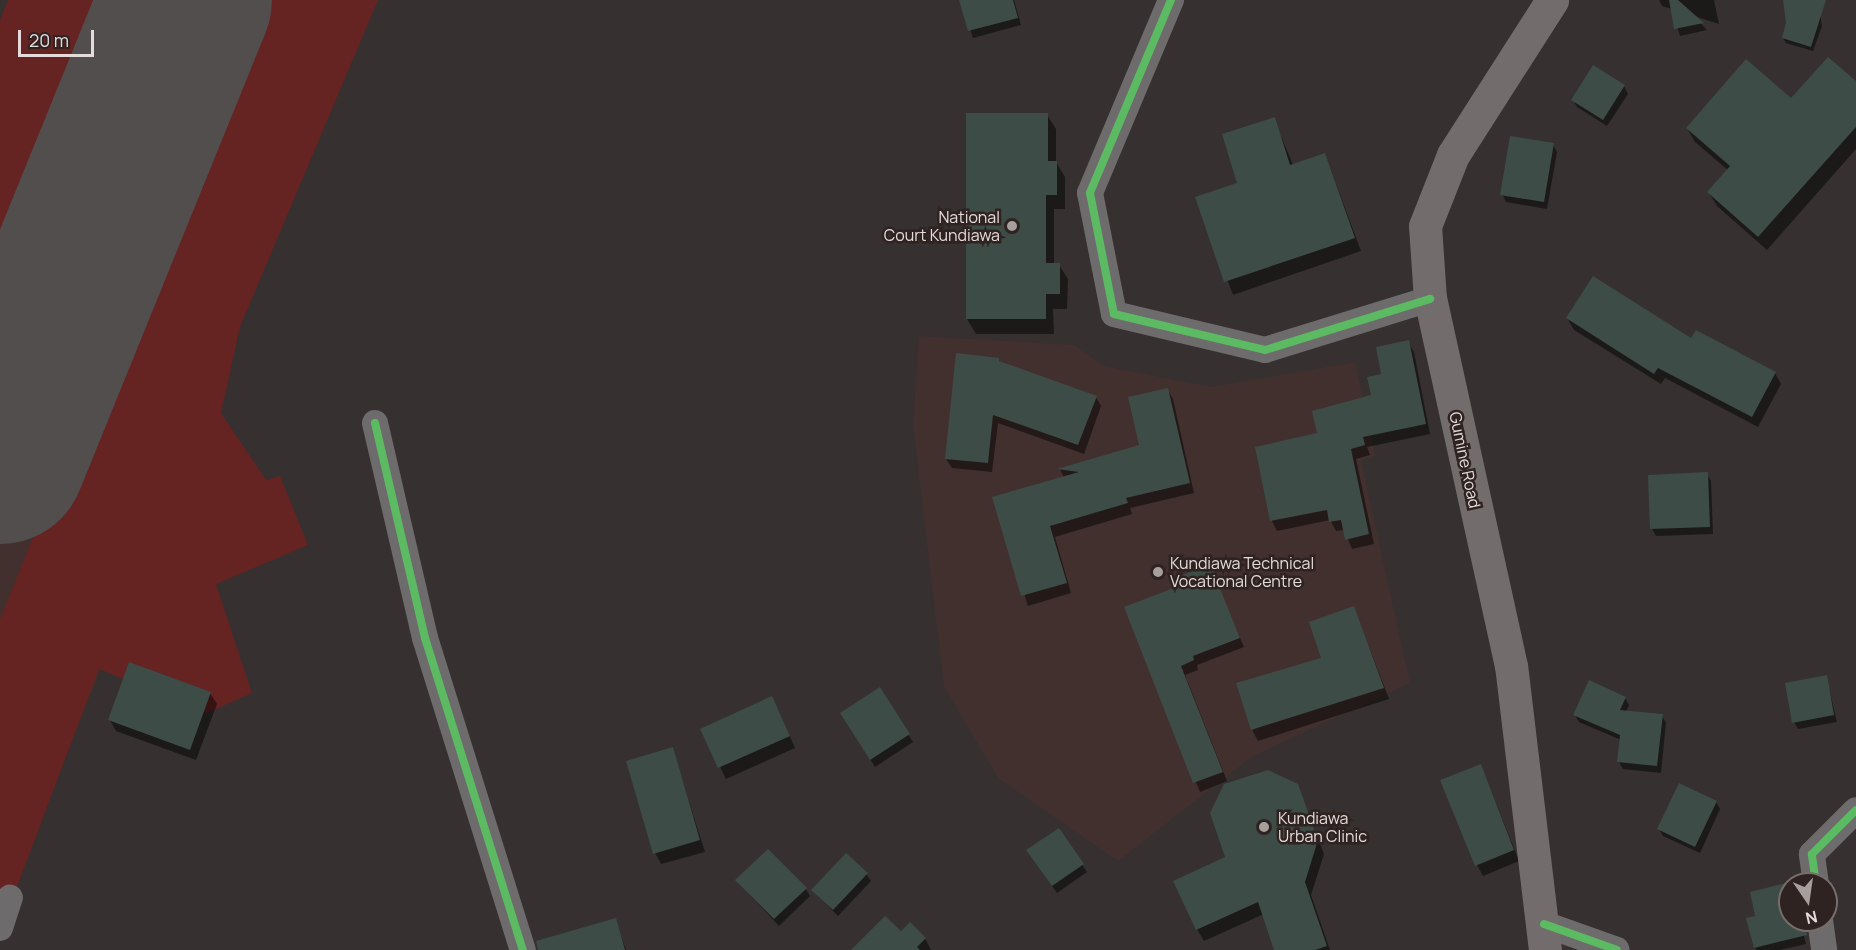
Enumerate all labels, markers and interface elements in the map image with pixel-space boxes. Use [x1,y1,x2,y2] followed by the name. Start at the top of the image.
[21,18,98,56] scale bar
[29,28,69,52] text: 20 m
[884,207,1000,245] place label: National Court Kundiawa
[1005,219,1019,233] marker: National Court Kundiawa
[1445,410,1485,510] street label: Gumine Road
[1170,553,1314,591] place label: Kundiawa Technical Vocational Centre
[1151,565,1165,579] marker: Kundiawa Technical Vocational Centre
[1278,808,1367,846] place label: Kundiawa Urban Clinic
[1255,818,1273,836] marker: Kundiawa Urban Clinic
[1778,872,1838,932] north arrow
[1804,906,1820,930] text: N

